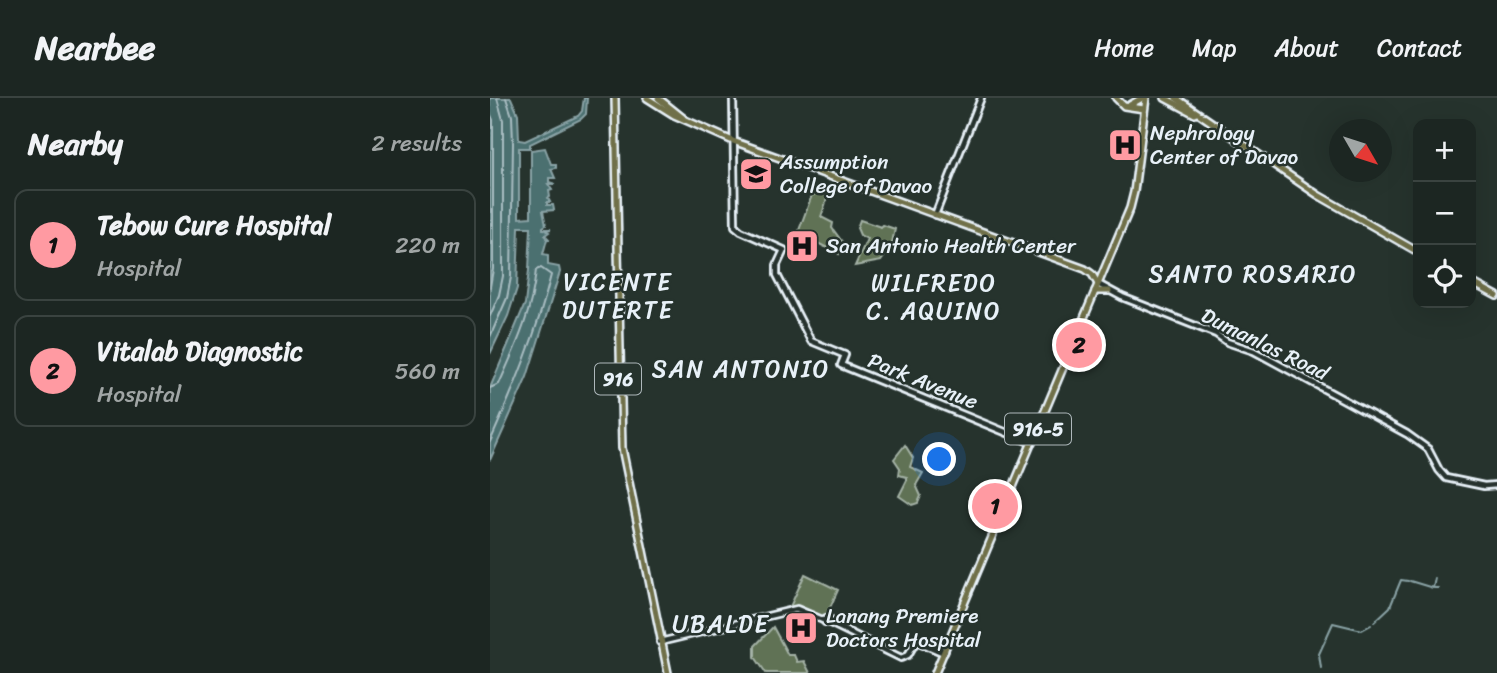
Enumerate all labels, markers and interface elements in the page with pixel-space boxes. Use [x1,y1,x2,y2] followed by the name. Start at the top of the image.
[35,19,155,77] text: Nearbee
[1094,27,1154,69] text: Home
[1192,27,1236,69] text: Map
[1274,27,1339,69] text: About
[1377,27,1462,69] text: Contact
[1150,114,1298,176] place label: Nephrology Center of Davao
[28,117,123,171] text: Nearby
[1329,119,1392,182] north arrow
[1413,119,1476,308] map controls
[1413,119,1476,182] button: +
[371,123,462,164] text: 2 results
[1106,126,1144,164] hospital icon: Nephrology Center of Davao
[779,143,933,205] place label: Assumption College of Davao
[737,155,775,193] school or university icon: Assumption College of Davao
[1413,182,1476,245] button: −
[97,202,331,248] text: Tebow Cure Hospital
[48,225,58,266] text: 1
[395,225,460,266] text: 220 m
[783,227,821,265] hospital icon: San Antonio Health Center
[826,227,1077,265] place label: San Antonio Health Center
[1413,245,1476,308] button: locate
[97,248,181,289] text: Hospital
[1148,253,1358,295] district label: SANTO ROSARIO
[562,261,674,331] district label: VICENTE DUTERTE
[866,262,1002,332] district label: WILFREDO C. AQUINO
[1194,297,1337,392] street label: Dumanlas Road
[1056,319,1102,371] pin: 2
[97,328,303,374] text: Vitalab Diagnostic
[862,342,984,420] street label: Park Avenue
[652,348,830,390] district label: SAN ANTONIO
[46,351,60,392] text: 2
[395,351,460,392] text: 560 m
[595,364,641,394] road number: 916
[97,374,181,415] text: Hospital
[1005,414,1071,444] road number: 916-5
[922,442,956,476] your location
[972,480,1018,532] pin: 1
[826,597,982,659] place label: Lanang Premiere Doctors Hospital
[672,603,770,645] district label: UBALDE
[782,609,820,647] hospital icon: Lanang Premiere Doctors Hospital

